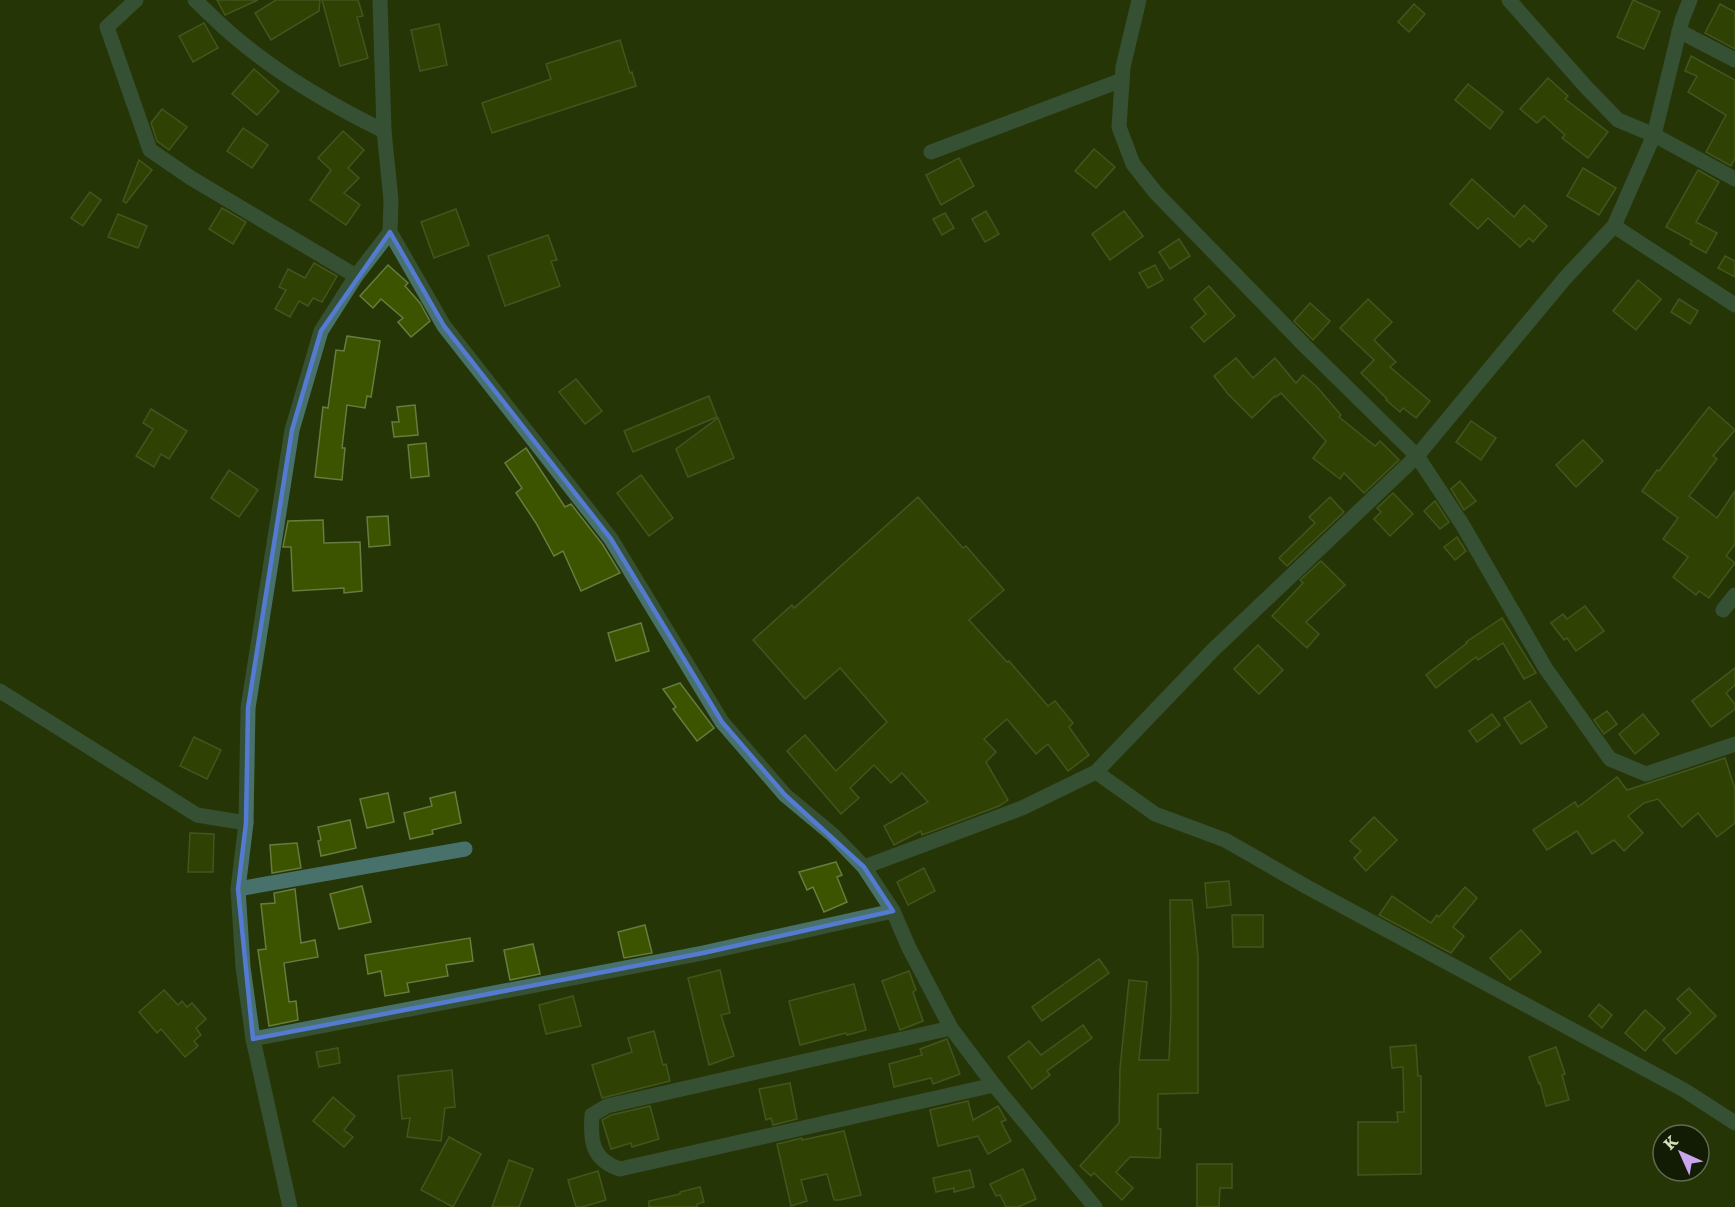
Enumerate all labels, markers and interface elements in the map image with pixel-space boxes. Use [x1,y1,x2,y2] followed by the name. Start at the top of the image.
[1651,1123,1711,1183] north arrow
[1657,1128,1683,1155] text: K

